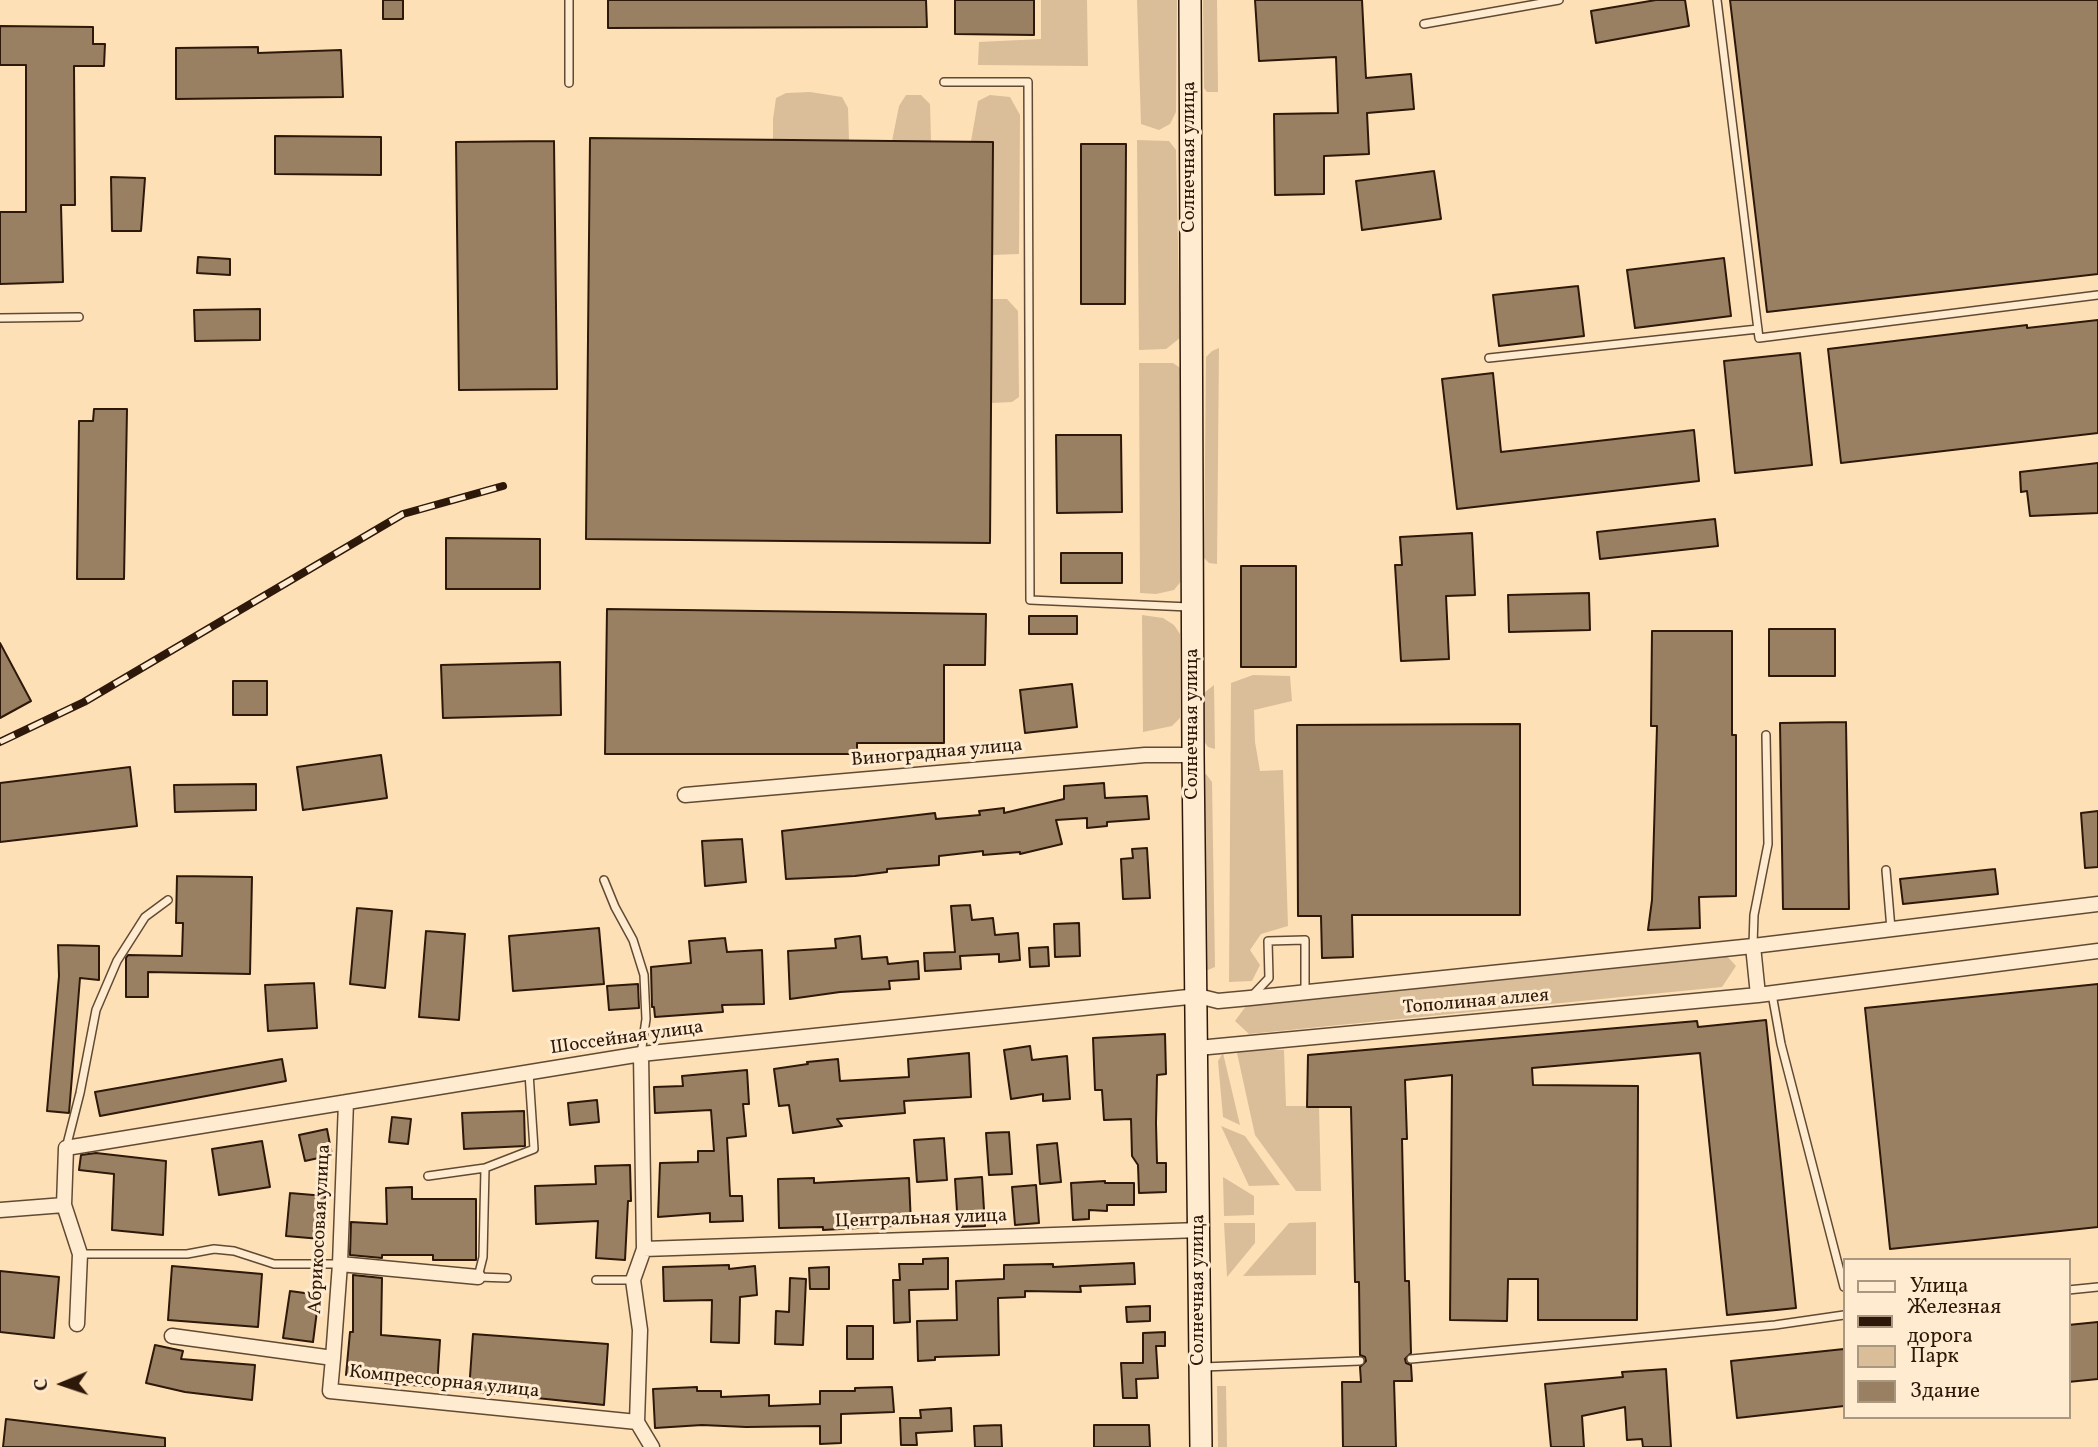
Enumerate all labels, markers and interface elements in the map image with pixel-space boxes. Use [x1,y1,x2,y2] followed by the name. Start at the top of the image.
[1180,81,1202,233] street label: Солнечная улица
[1183,648,1205,800] street label: Солнечная улица
[850,735,1024,773] street label: Виноградная улица
[1402,985,1550,1021] street label: Тополиная аллея
[549,1017,705,1061] street label: Шоссейная улица
[305,1143,337,1315] street label: Абрикосовая улица
[834,1206,1008,1234] street label: Центральная улица
[1189,1214,1211,1366] street label: Солнечная улица
[1842,1258,2070,1419] legend
[1910,1272,1968,1301] text: Улица
[1907,1293,2001,1351] text: Железная дорога
[1910,1342,1959,1371] text: Парк
[28,1349,98,1419] north arrow
[348,1362,540,1404] street label: Компрессорная улица
[1910,1377,1980,1406] text: Здание
[29,1378,55,1391] text: С

